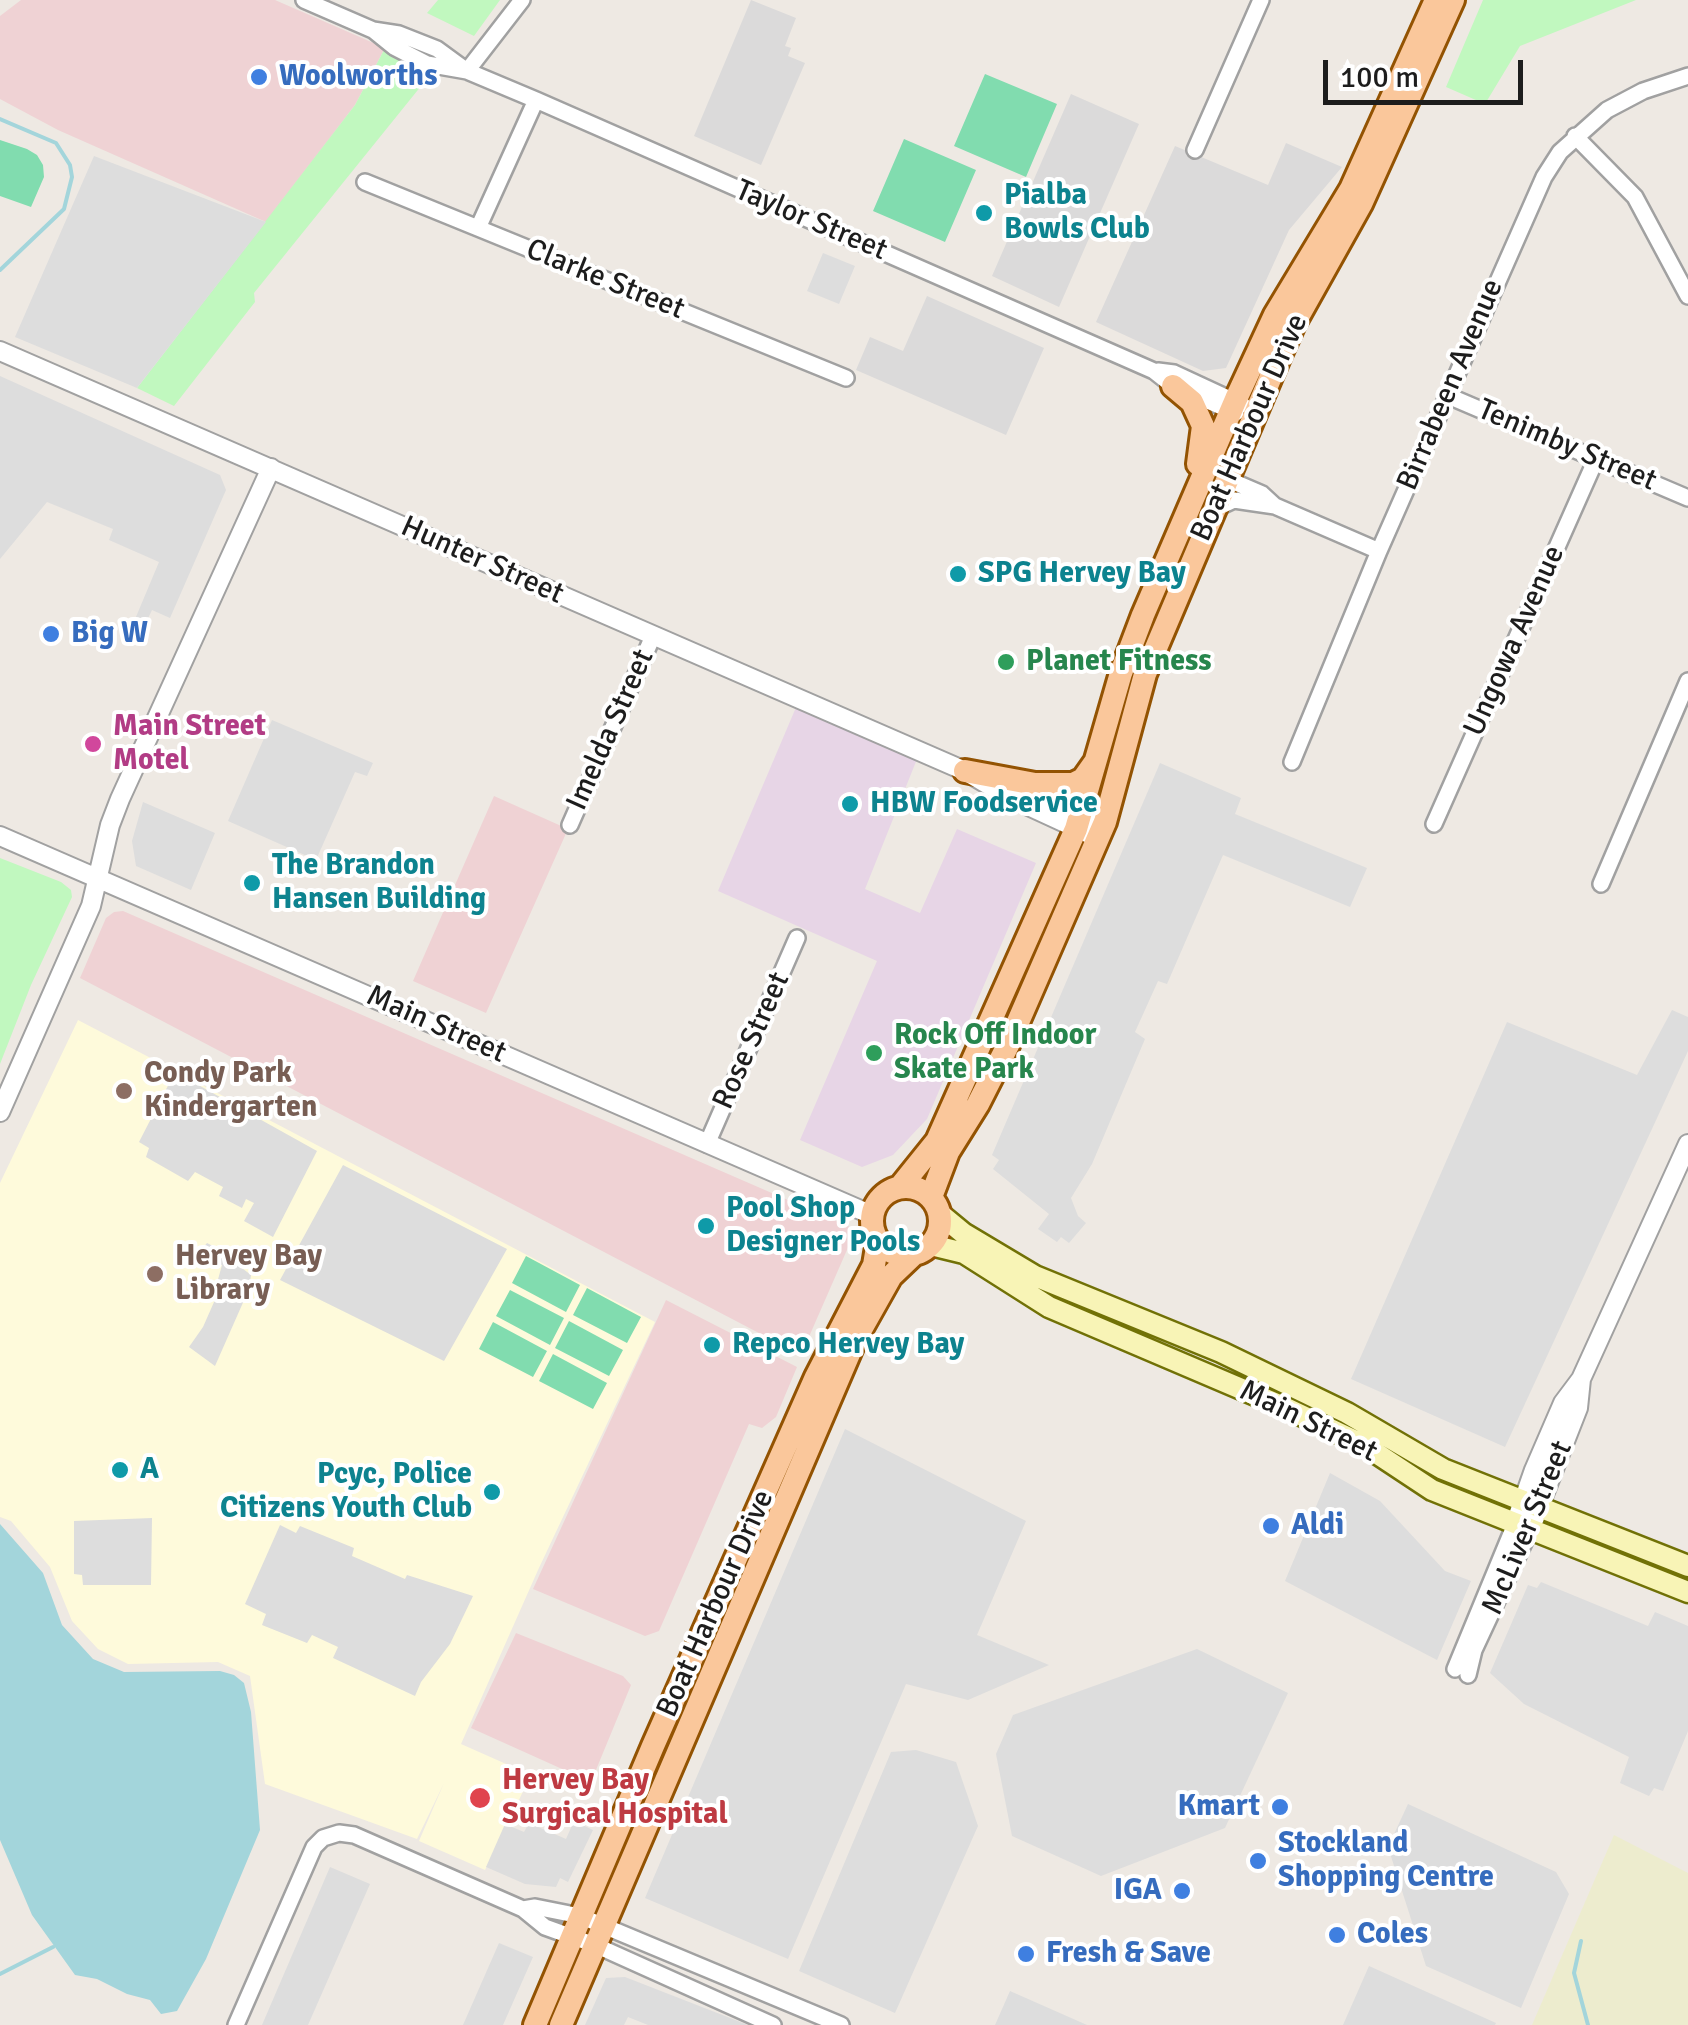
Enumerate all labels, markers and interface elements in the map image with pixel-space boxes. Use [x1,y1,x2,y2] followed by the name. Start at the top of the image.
[1328,40,1528,102] scale bar
[279,59,437,95] place label: Woolworths
[1340,59,1419,96] text: 100 m
[248,66,270,88] marker: Woolworths
[730,173,892,269] street label: Taylor Street
[1004,178,1150,248] place label: Pialba Bowls Club
[973,202,995,224] marker: Pialba Bowls Club
[521,232,689,328] street label: Clarke Street
[1390,274,1512,496] street label: Birrabeen Avenue
[1184,309,1316,547] street label: Boat Harbour Drive
[1472,392,1662,500] street label: Tenimby Street
[395,509,569,613] street label: Hunter Street
[1457,540,1573,742] street label: Ungowa Avenue
[978,556,1186,592] place label: SPG Hervey Bay
[947,563,969,585] marker: SPG Hervey Bay
[71,616,148,652] place label: Big W
[40,623,62,645] marker: Big W
[560,644,662,816] street label: Imelda Street
[1026,644,1212,680] place label: Planet Fitness
[995,651,1017,673] marker: Planet Fitness
[113,709,266,780] place label: Main Street Motel
[82,733,104,755] marker: Main Street Motel
[870,786,1098,822] place label: HBW Foodservice
[839,793,861,815] marker: HBW Foodservice
[272,848,486,918] place label: The Brandon Hansen Building
[241,872,263,894] marker: The Brandon Hansen Building
[706,967,798,1115] street label: Rose Street
[361,978,511,1072] street label: Main Street
[894,1018,1096,1088] place label: Rock Off Indoor Skate Park
[863,1042,885,1064] marker: Rock Off Indoor Skate Park
[144,1056,317,1126] place label: Condy Park Kindergarten
[113,1080,135,1102] marker: Condy Park Kindergarten
[726,1191,920,1262] place label: Pool Shop Designer Pools
[695,1215,717,1237] marker: Pool Shop Designer Pools
[175,1239,322,1310] place label: Hervey Bay Library
[144,1263,166,1285] marker: Hervey Bay Library
[732,1327,964,1363] place label: Repco Hervey Bay
[701,1334,723,1356] marker: Repco Hervey Bay
[1233,1373,1383,1471] street label: Main Street
[1475,1436,1581,1620] street label: McLiver Street
[140,1452,159,1488] place label: A
[220,1457,472,1528] place label: Pcyc, Police Citizens Youth Club
[109,1459,131,1481] marker: A
[481,1481,503,1503] marker: Pcyc, Police Citizens Youth Club
[650,1485,782,1723] street label: Boat Harbour Drive
[1291,1508,1344,1544] place label: Aldi
[1260,1515,1282,1537] marker: Aldi
[502,1763,728,1834] place label: Hervey Bay Surgical Hospital
[467,1785,493,1811] marker: Hervey Bay Surgical Hospital
[1177,1789,1260,1825] place label: Kmart
[1269,1796,1291,1818] marker: Kmart
[1278,1826,1494,1896] place label: Stockland Shopping Centre
[1247,1850,1269,1872] marker: Stockland Shopping Centre
[1114,1873,1162,1909] place label: IGA
[1171,1880,1193,1902] marker: IGA
[1357,1917,1428,1953] place label: Coles
[1326,1924,1348,1946] marker: Coles
[1046,1936,1211,1972] place label: Fresh & Save
[1015,1943,1037,1965] marker: Fresh & Save

